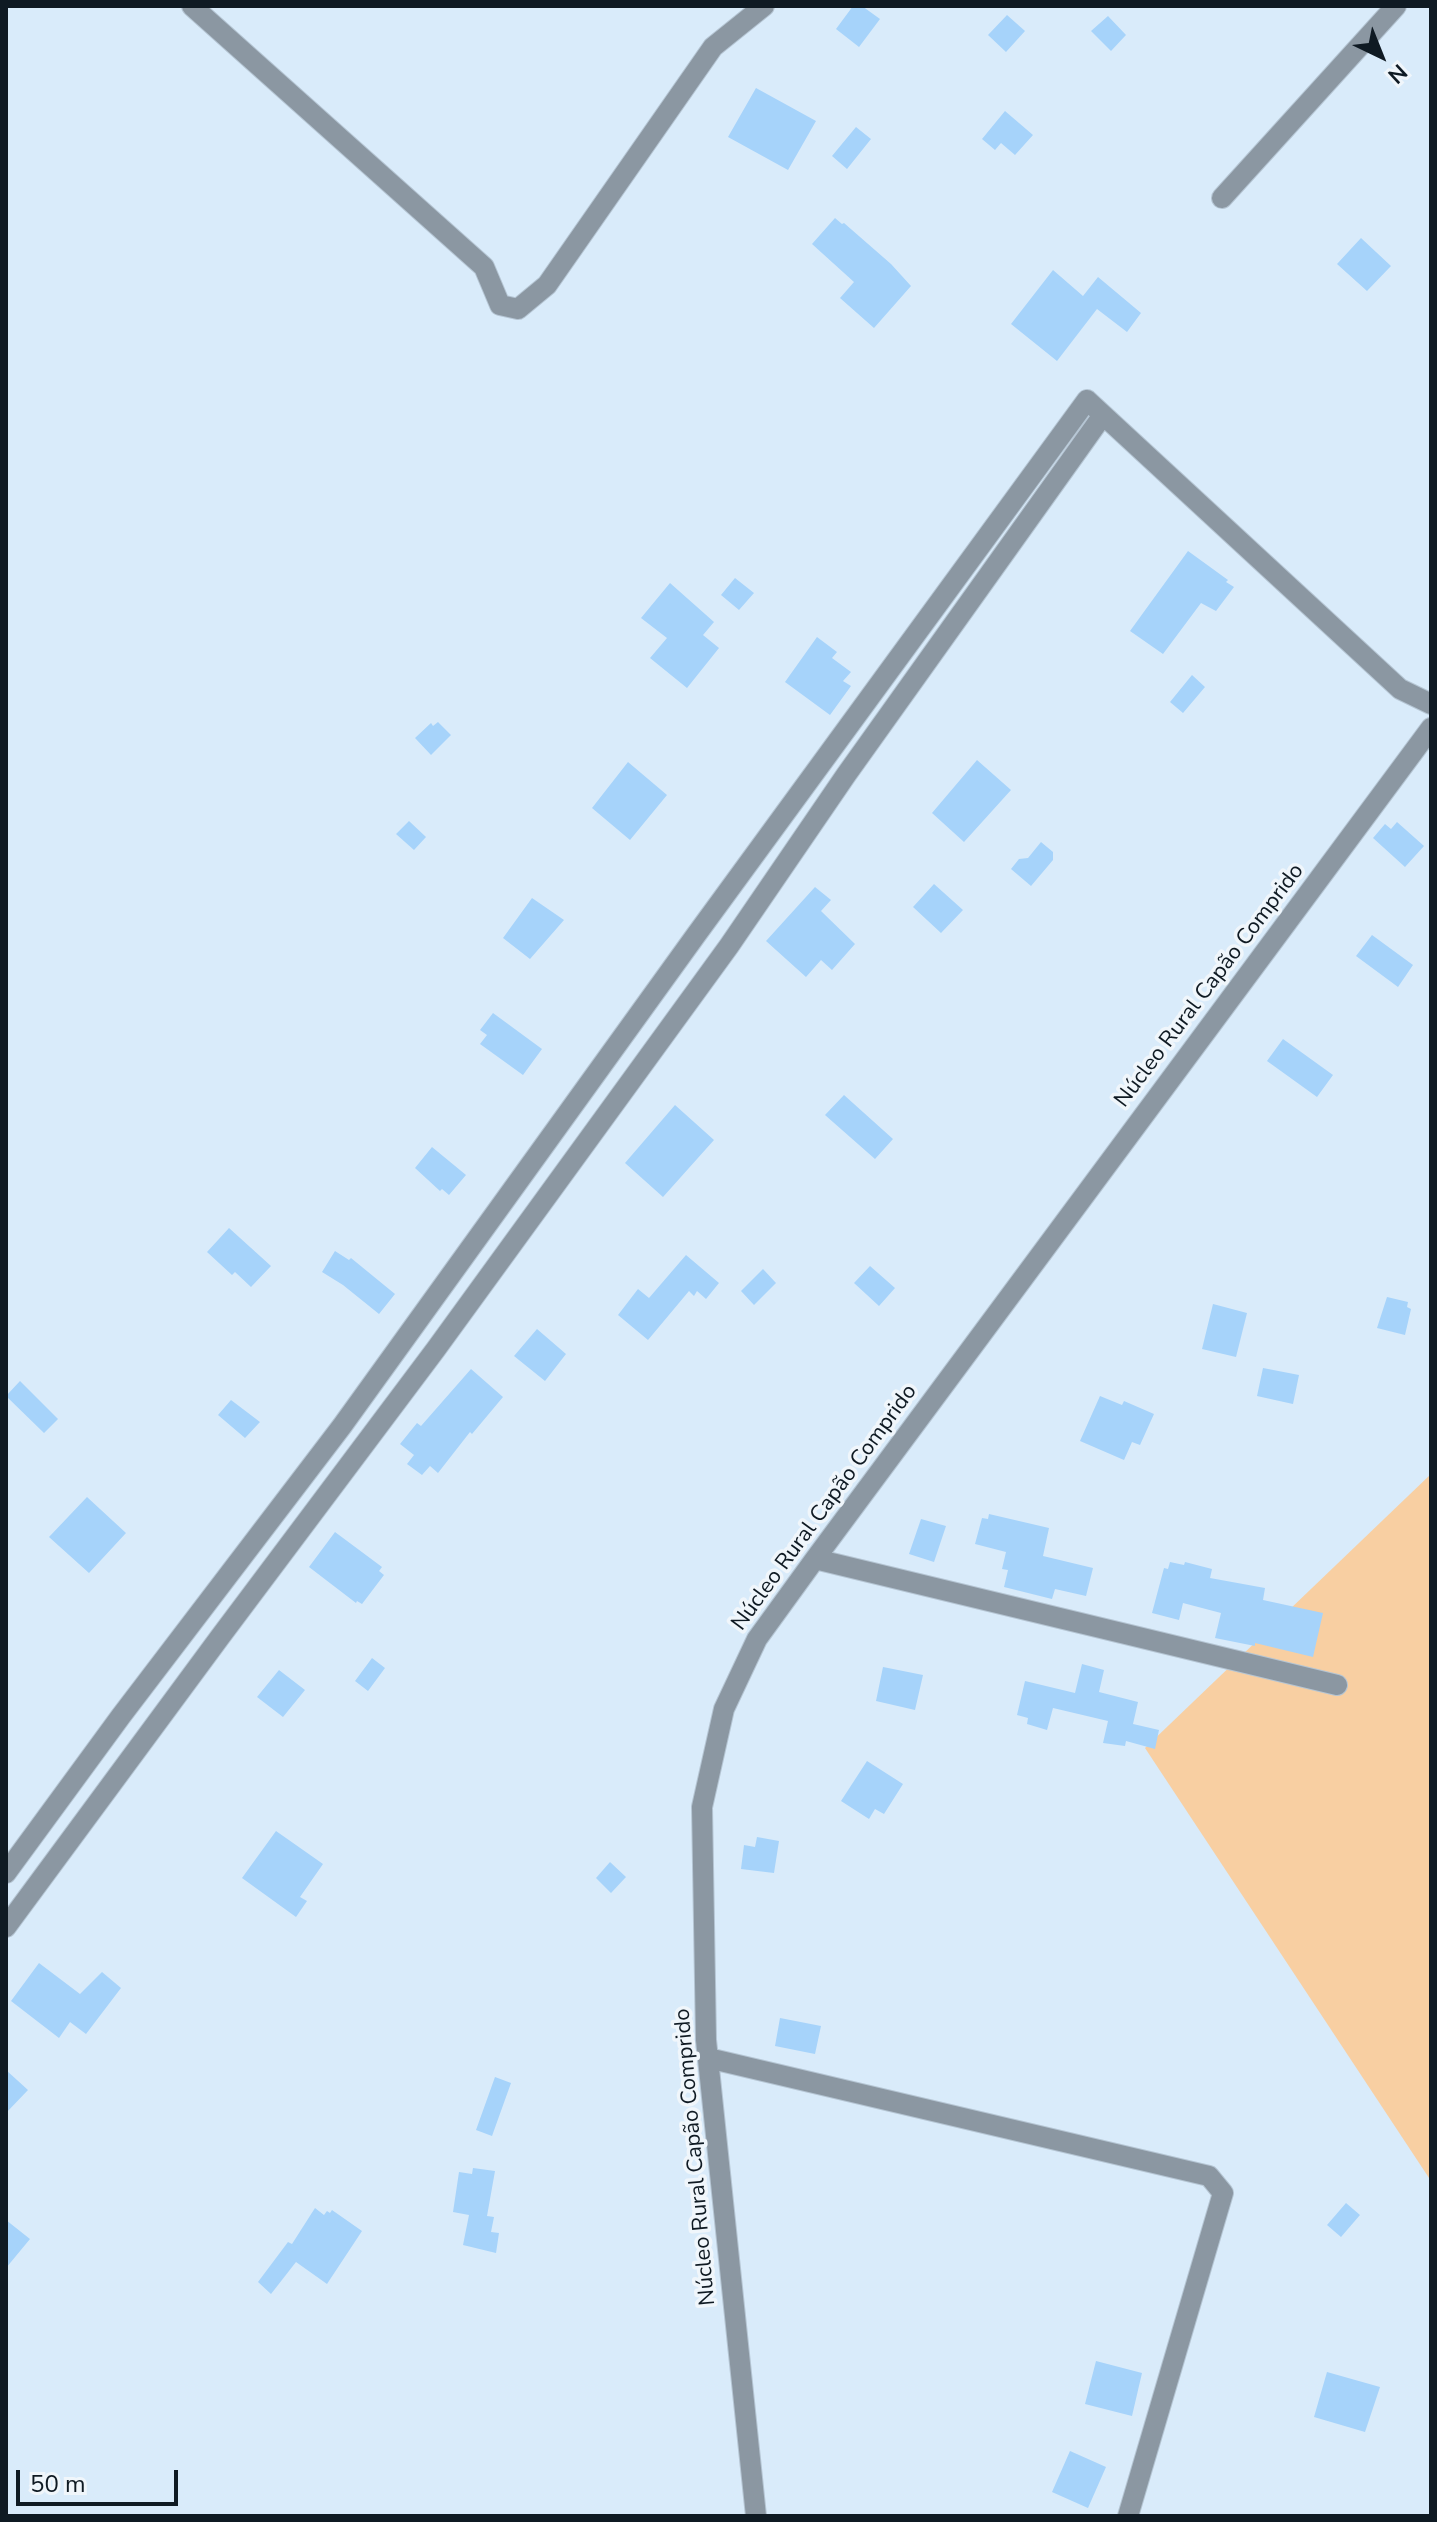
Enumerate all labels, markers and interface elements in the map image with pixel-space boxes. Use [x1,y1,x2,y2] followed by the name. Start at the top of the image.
[1341,16,1421,96] north arrow
[1381,57,1414,90] text: N
[1110,859,1310,1113] street label: Núcleo Rural Capão Comprido
[727,1380,923,1636] street label: Núcleo Rural Capão Comprido
[670,2007,722,2307] street label: Núcleo Rural Capão Comprido
[20,2454,182,2504] scale bar
[30,2468,86,2500] text: 50 m

